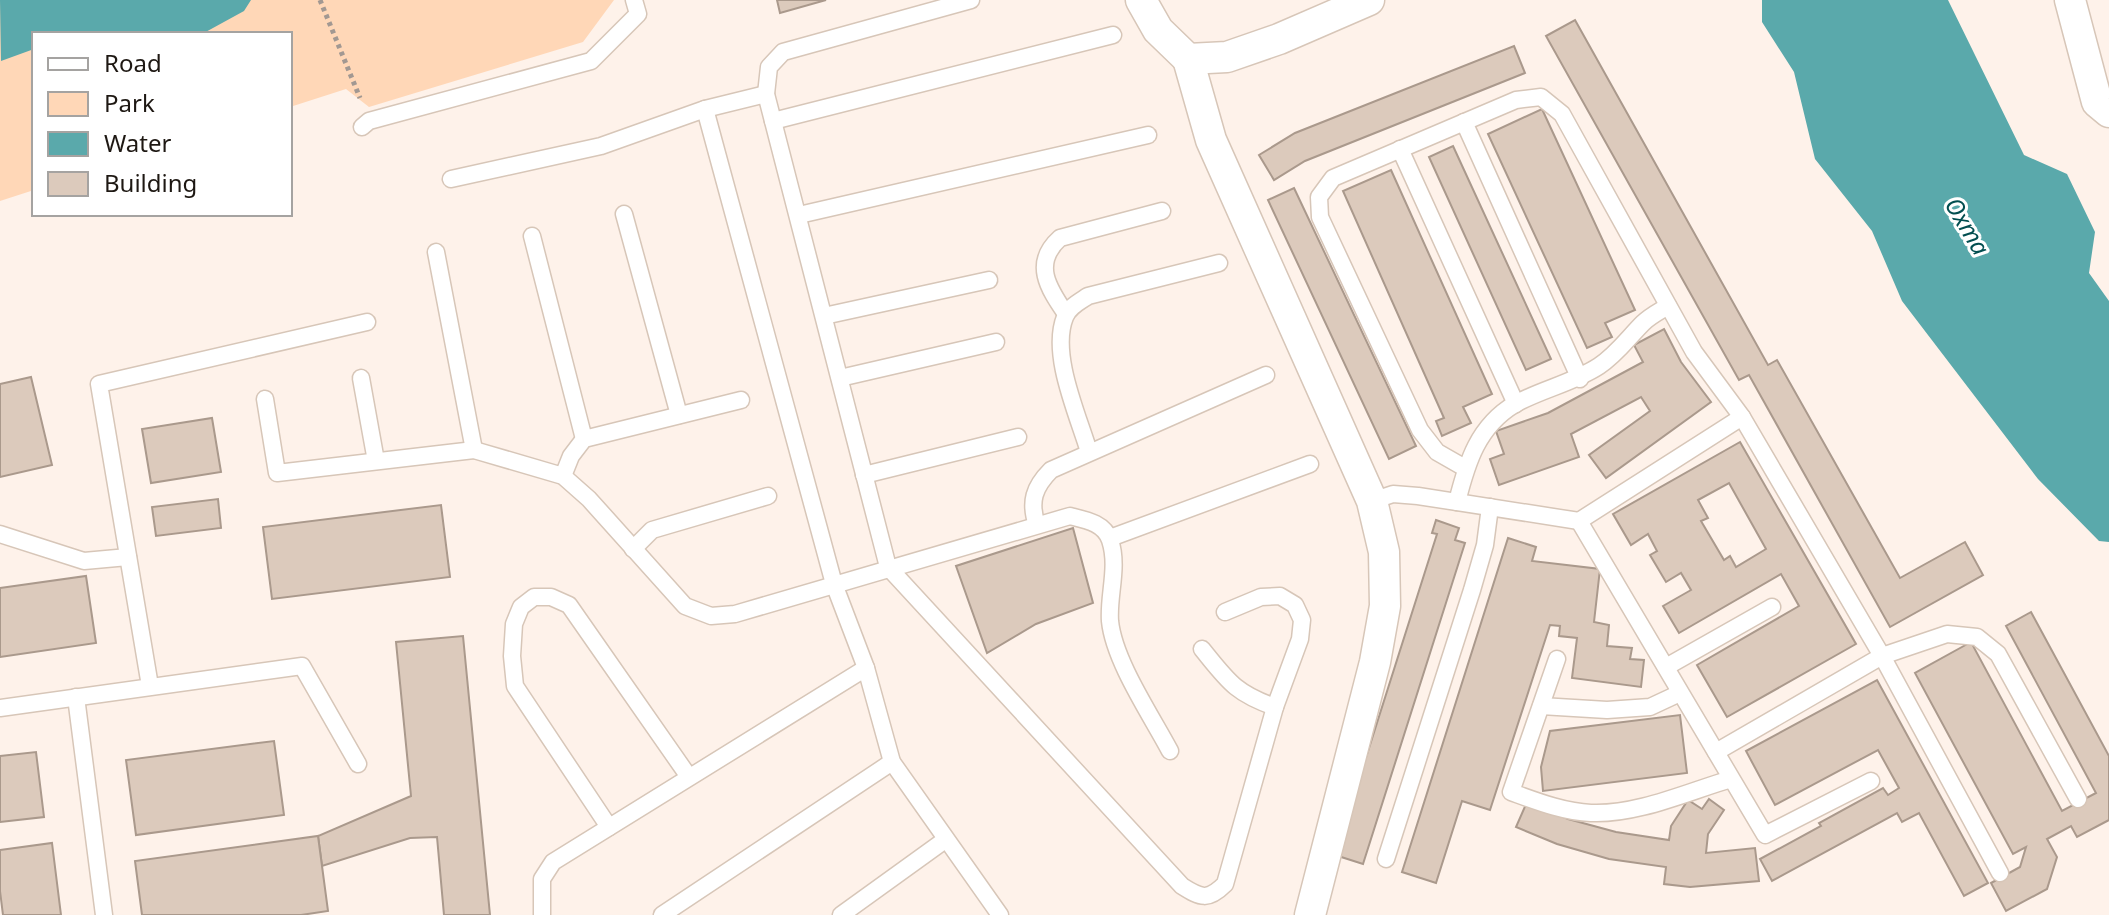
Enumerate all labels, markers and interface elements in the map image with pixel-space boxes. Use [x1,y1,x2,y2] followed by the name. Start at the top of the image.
[32,32,292,216] legend
[104,46,162,79] text: Road
[104,86,155,119] text: Park
[104,126,172,159] text: Water
[104,166,197,199] text: Building
[1938,191,1998,261] water label: Охта

